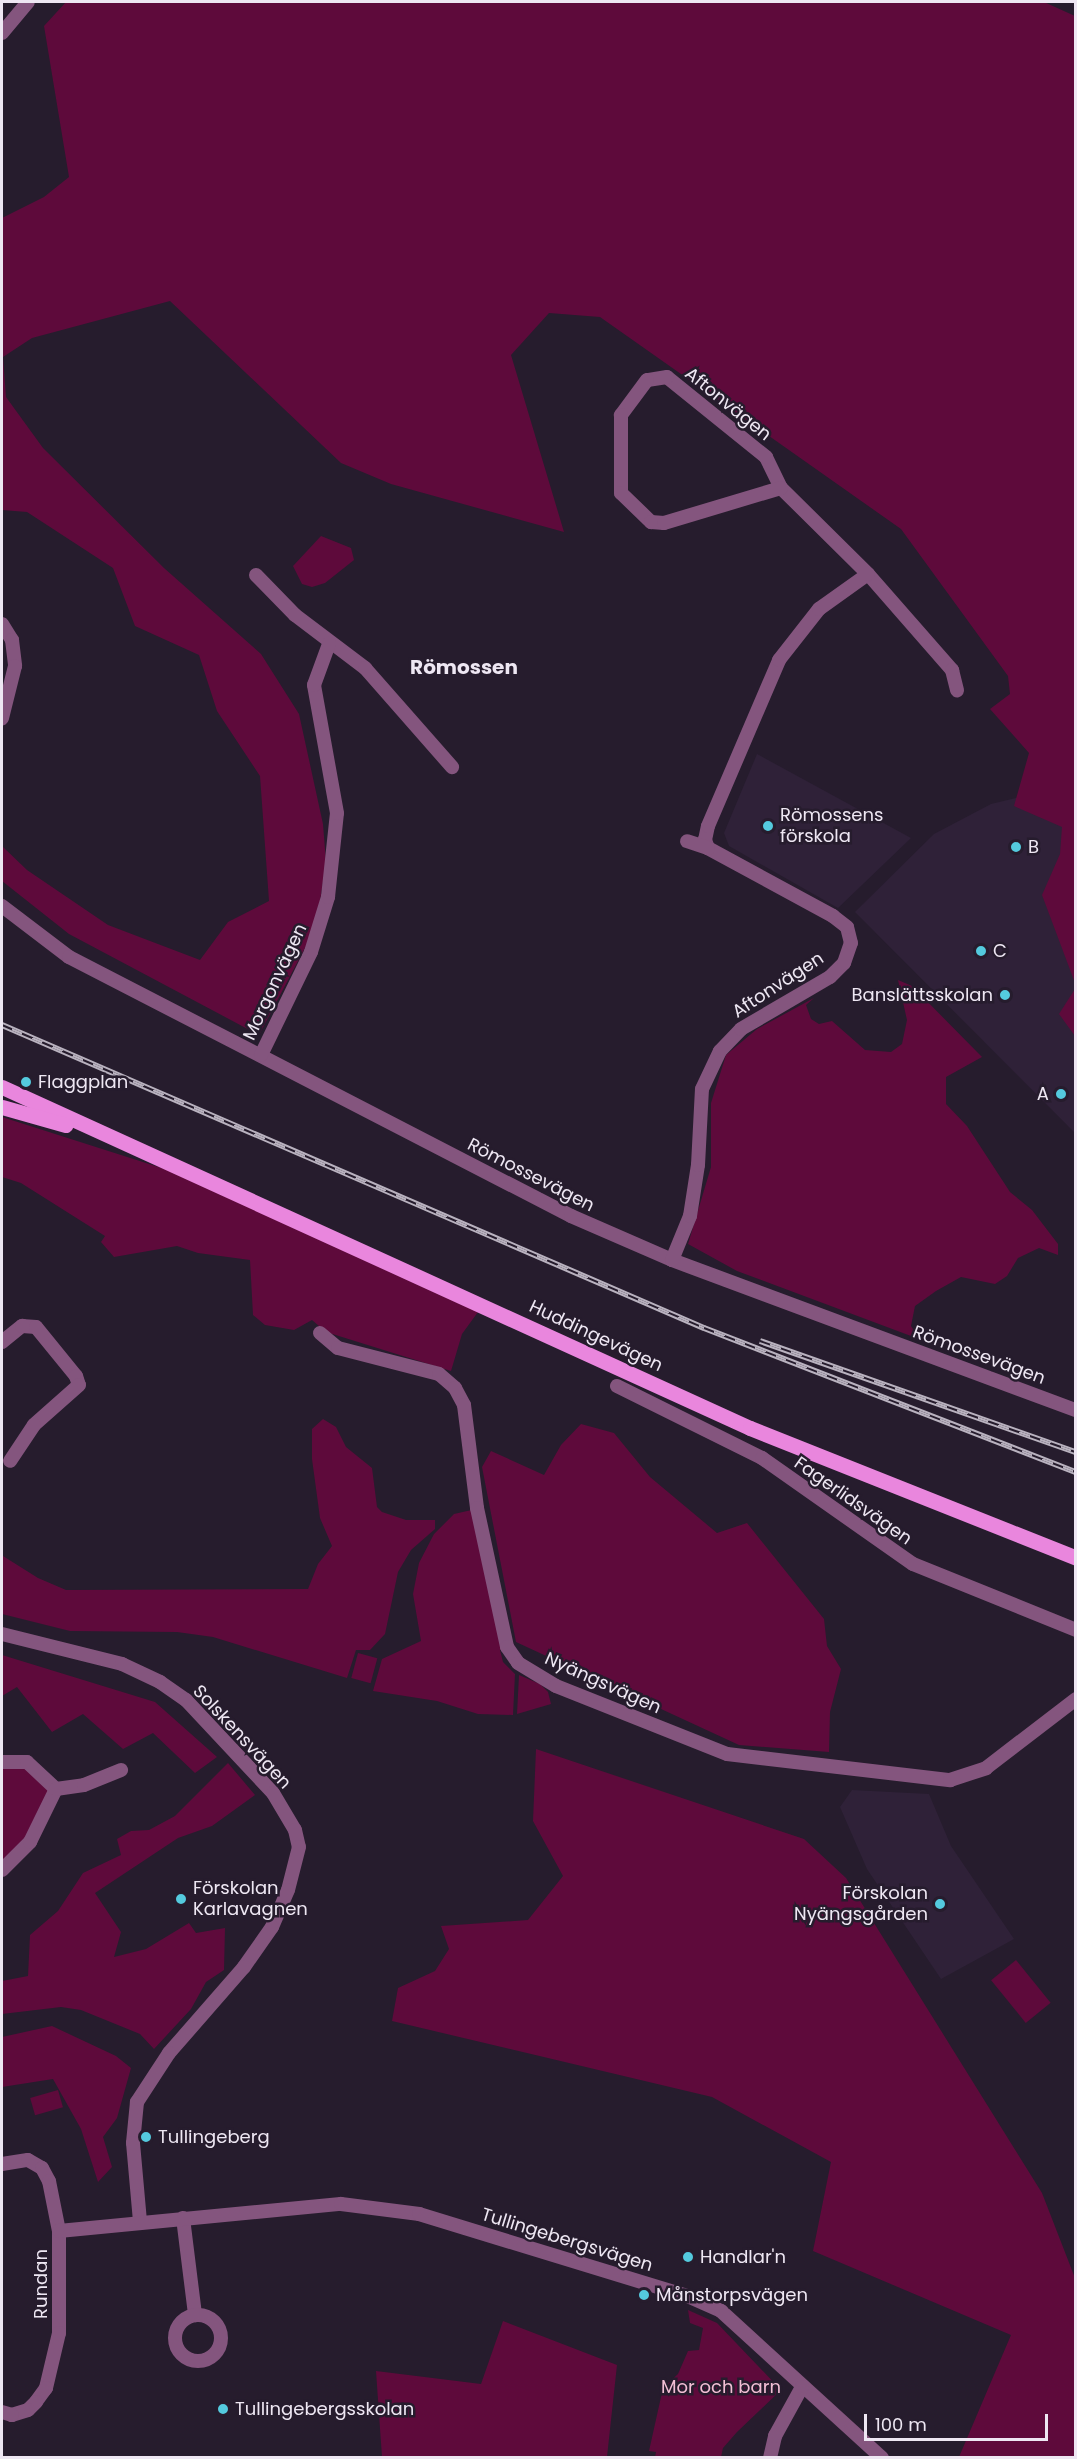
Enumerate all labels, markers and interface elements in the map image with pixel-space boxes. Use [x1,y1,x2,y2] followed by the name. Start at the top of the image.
[680,363,776,445] street label: Aftonvägen
[410,655,518,679] district label: Römossen
[780,805,883,848] place label: Römossens förskola
[761,819,775,833] marker: Römossens förskola
[1028,836,1039,858] place label: B
[1009,840,1023,854] marker: B
[239,920,311,1044] street label: Morgonvägen
[993,940,1007,962] place label: C
[974,944,988,958] marker: C
[728,947,828,1023] street label: Aftonvägen
[851,984,993,1006] place label: Banslättsskolan
[998,988,1012,1002] marker: Banslättsskolan
[38,1071,128,1093] place label: Flaggplan
[19,1075,33,1089] marker: Flaggplan
[1037,1083,1049,1105] place label: A
[1054,1087,1068,1101] marker: A
[464,1134,598,1216] street label: Römossevägen
[526,1296,666,1376] street label: Huddingevägen
[910,1321,1048,1389] street label: Römossevägen
[790,1452,916,1550] street label: Fagerlidsvägen
[541,1648,665,1718] street label: Nyängsvägen
[188,1680,296,1794] street label: Solskensvägen
[193,1878,308,1920] place label: Förskolan Karlavagnen
[794,1883,928,1926] place label: Förskolan Nyängsgården
[174,1892,188,1906] marker: Förskolan Karlavagnen
[933,1897,947,1911] marker: Förskolan Nyängsgården
[158,2126,270,2148] place label: Tullingeberg
[139,2130,153,2144] marker: Tullingeberg
[479,2204,655,2276] street label: Tullingebergsvägen
[700,2246,786,2268] place label: Handlar'n
[30,2249,52,2319] street label: Rundan
[681,2250,695,2264] marker: Handlar'n
[656,2284,808,2306] place label: Månstorpsvägen
[637,2288,651,2302] marker: Månstorpsvägen
[661,2376,781,2398] park label: Mor och barn
[235,2398,414,2420] place label: Tullingebergsskolan
[216,2402,230,2416] marker: Tullingebergsskolan
[867,2402,1052,2440] scale bar
[875,2412,927,2437] text: 100 m

